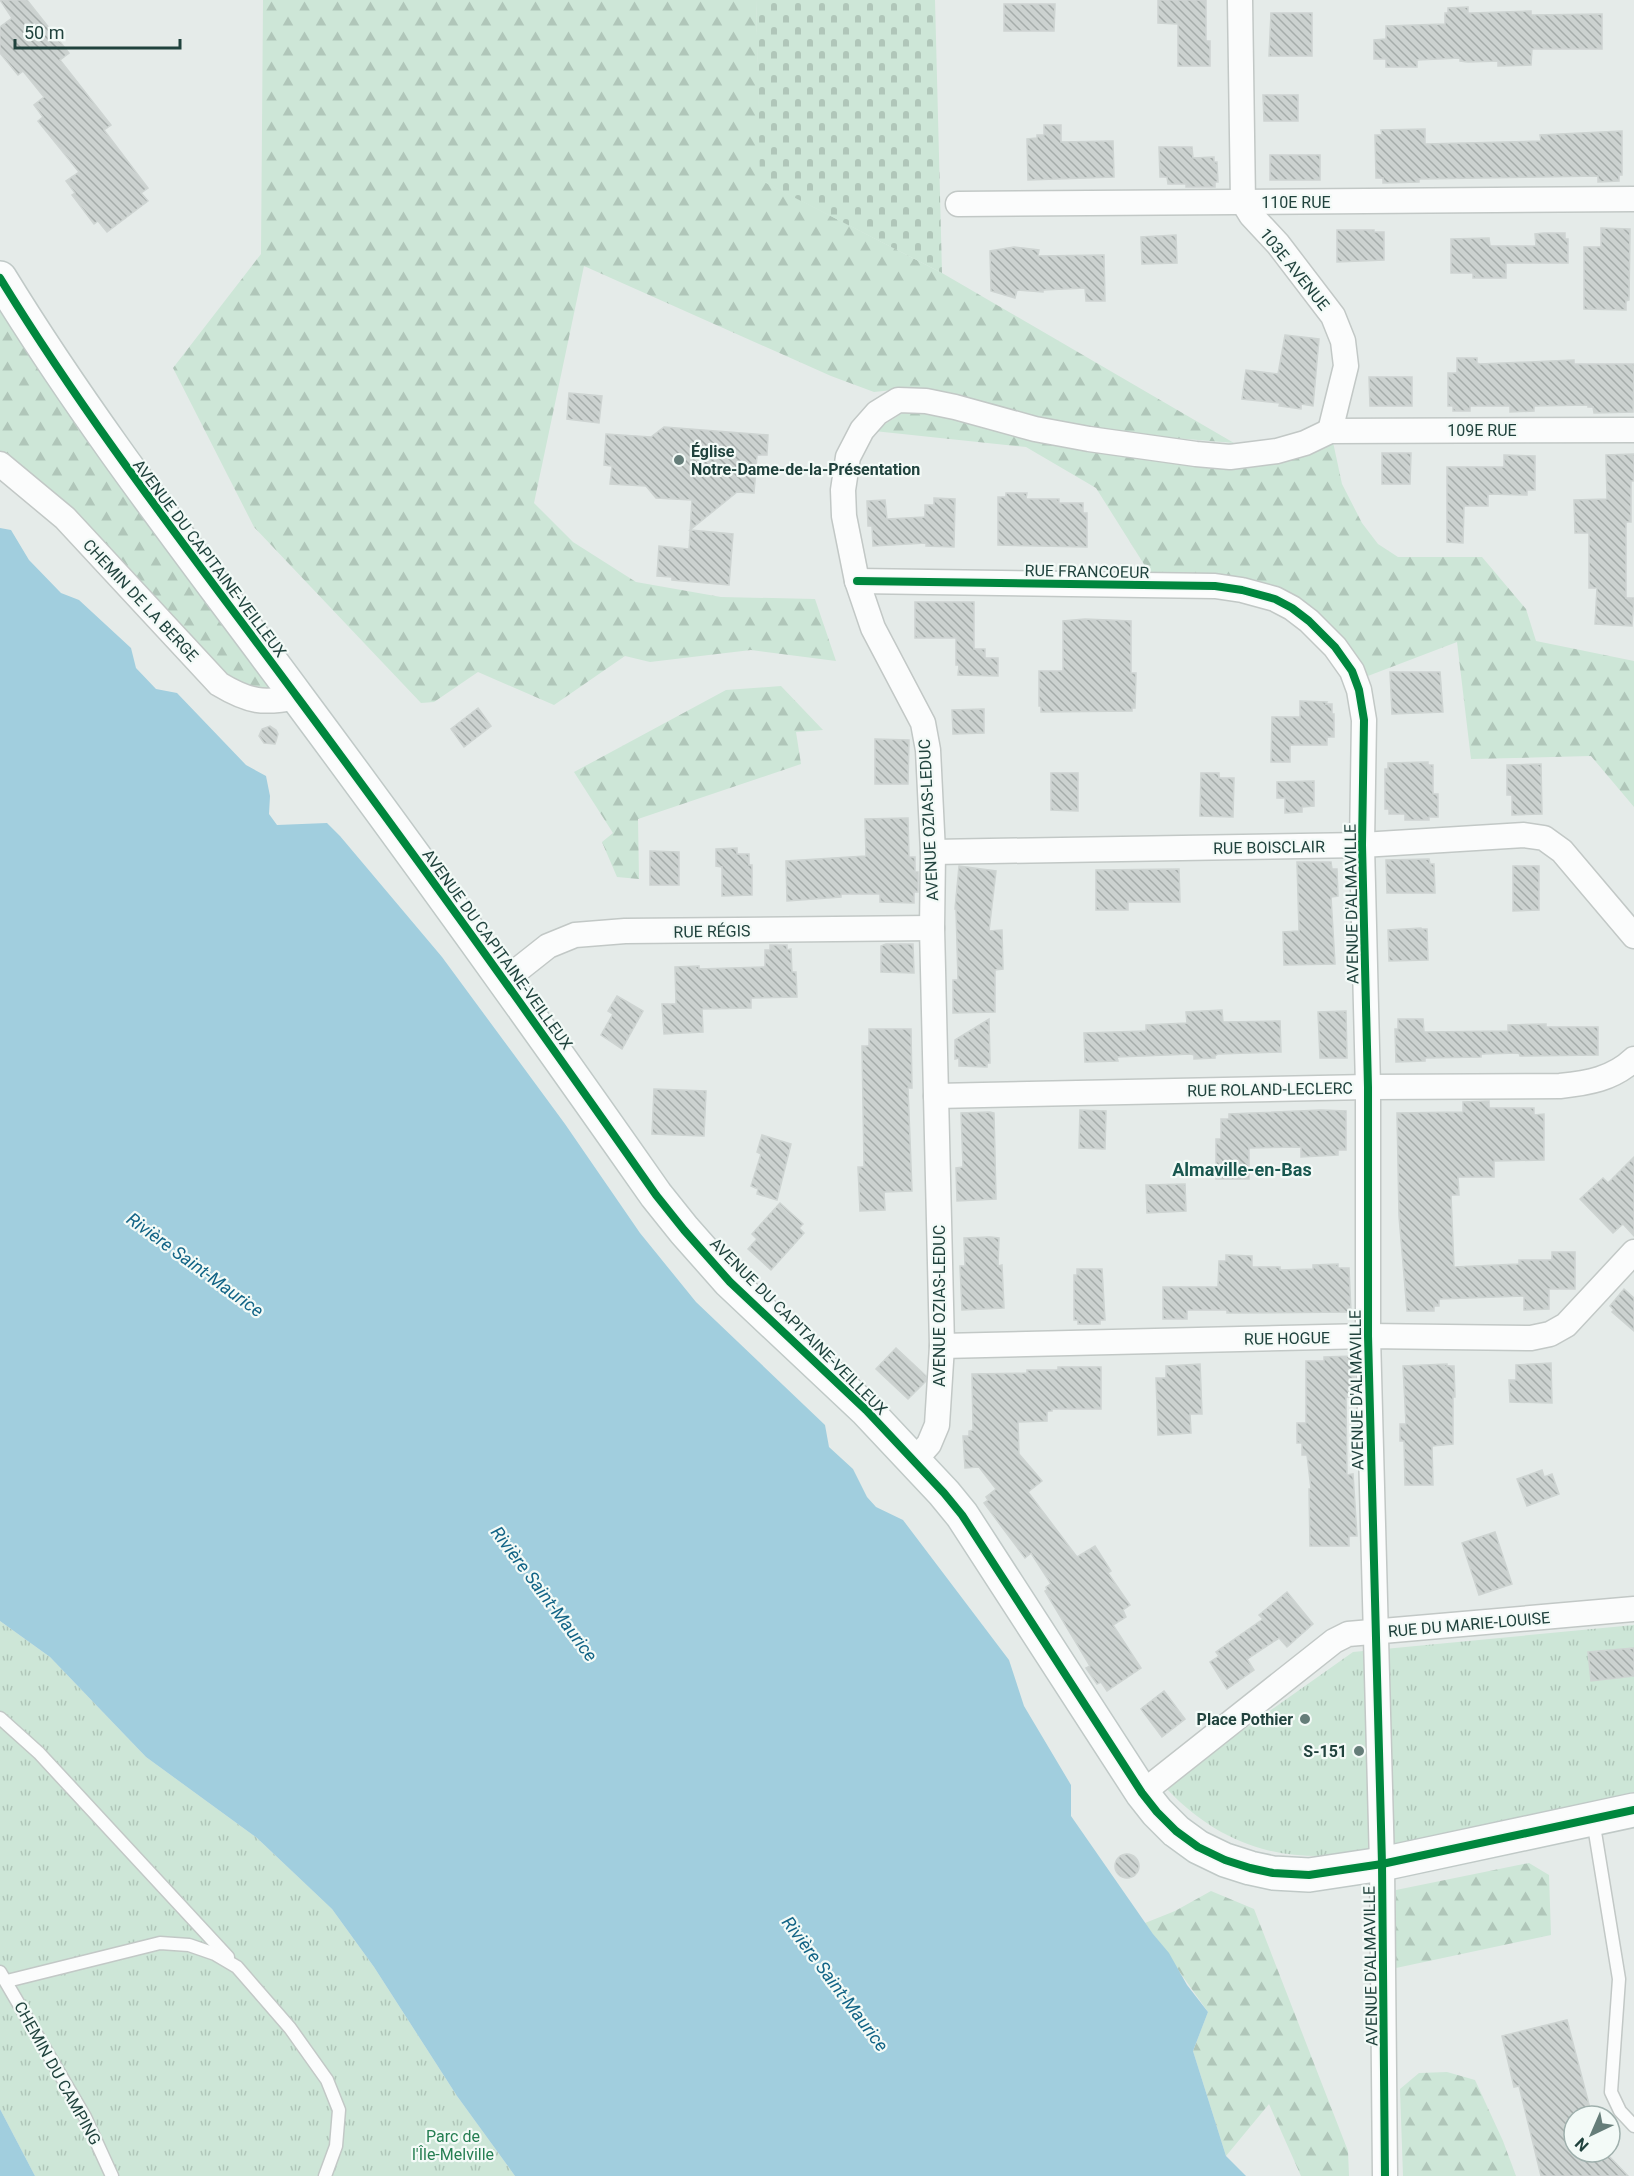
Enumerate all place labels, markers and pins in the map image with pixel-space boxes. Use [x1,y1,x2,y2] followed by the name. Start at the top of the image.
[691,442,920,479] place label: Église Notre-Dame-de-la-Présentation
[672,453,686,467] marker: Église Notre-Dame-de-la-Présentation
[1197,1710,1293,1729] place label: Place Pothier
[1298,1712,1312,1726] marker: Place Pothier
[1303,1742,1347,1761] place label: S-151
[1352,1744,1366,1758] marker: S-151

